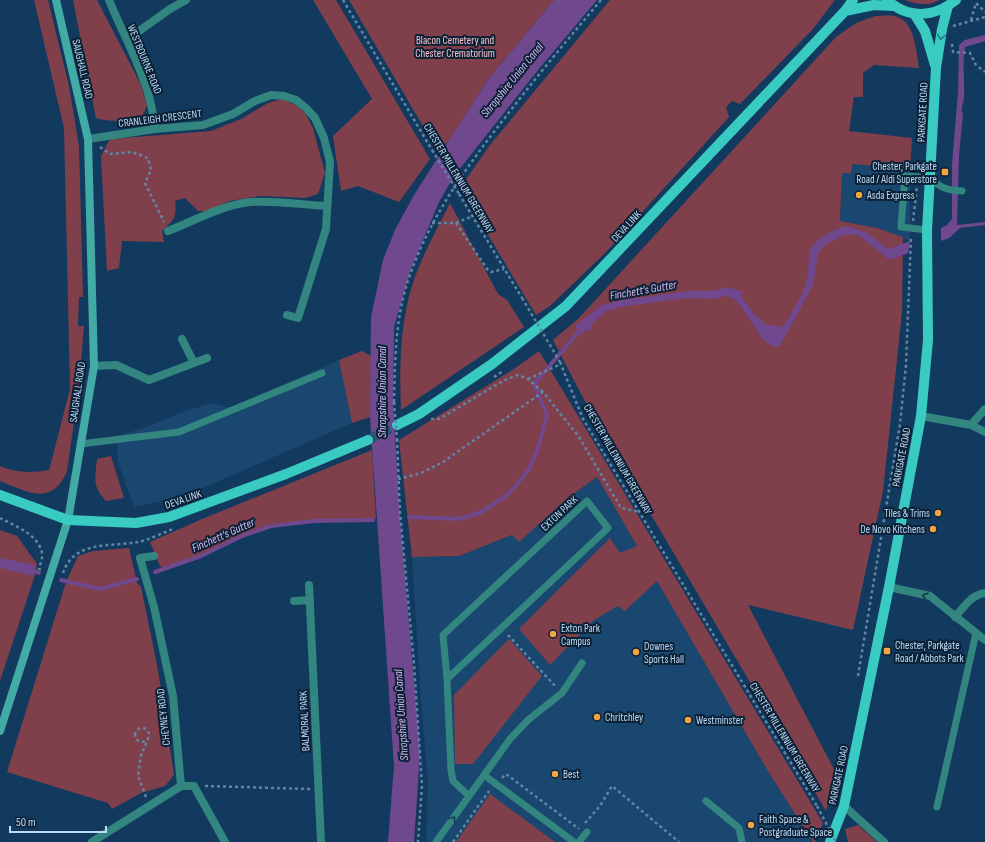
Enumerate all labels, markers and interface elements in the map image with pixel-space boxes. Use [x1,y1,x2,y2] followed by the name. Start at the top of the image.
[125,22,164,96] street label: WESTBOURNE ROAD
[415,34,495,60] park label: Blacon Cemetery and Chester Crematorium
[937,34,946,40] one-way arrow
[69,38,96,100] street label: SAUGHALL ROAD
[478,39,548,121] water label: Shropshire Union Canal
[914,82,931,142] street label: PARKGATE ROAD
[118,107,203,130] street label: CRANLEIGH CRESCENT
[421,121,497,236] street label: CHESTER MILLENNIUM GREENWAY
[856,160,937,186] place label: Chester, Parkgate Road / Aldi Superstore
[940,167,950,177] marker: Chester, Parkgate Road / Aldi Superstore
[866,189,915,202] place label: Asda Express
[854,190,864,200] marker: Asda Express
[609,208,644,245] street label: DEVA LINK
[609,277,678,304] water label: Finchett's Gutter
[375,345,390,438] water label: Shropshire Union Canal
[67,361,88,423] street label: SAUGHALL ROAD
[581,402,655,517] street label: CHESTER MILLENNIUM GREENWAY
[889,426,914,488] street label: PARKGATE ROAD
[163,487,203,512] street label: DEVA LINK
[538,493,580,534] street label: EXTON PARK
[884,507,930,520] place label: Tiles & Trims
[933,508,943,518] marker: Tiles & Trims
[189,515,258,556] water label: Finchett's Gutter
[860,523,925,536] place label: De Novo Kitchens
[928,524,938,534] marker: De Novo Kitchens
[922,592,929,601] one-way arrow
[561,622,601,648] place label: Exton Park Campus
[548,629,558,639] marker: Exton Park Campus
[895,639,964,665] place label: Chester, Parkgate Road / Abbots Park
[644,640,684,666] place label: Downes Sports Hall
[882,646,892,656] marker: Chester, Parkgate Road / Abbots Park
[631,647,641,657] marker: Downes Sports Hall
[391,668,412,761] water label: Shropshire Union Canal
[747,680,823,795] street label: CHESTER MILLENNIUM GREENWAY
[154,688,173,746] street label: CHEYNEY ROAD
[296,691,313,751] street label: BALMORAL PARK
[605,711,644,724] place label: Chritchley
[592,712,602,722] marker: Chritchley
[696,714,743,727] place label: Westminster
[683,715,693,725] marker: Westminster
[826,744,851,806] street label: PARKGATE ROAD
[563,768,580,781] place label: Best
[550,769,560,779] marker: Best
[10,808,106,834] scale bar
[759,813,832,839] place label: Faith Space & Postgraduate Space
[16,815,36,830] text: 50 m
[448,816,455,823] one-way arrow
[746,820,756,830] marker: Faith Space & Postgraduate Space

